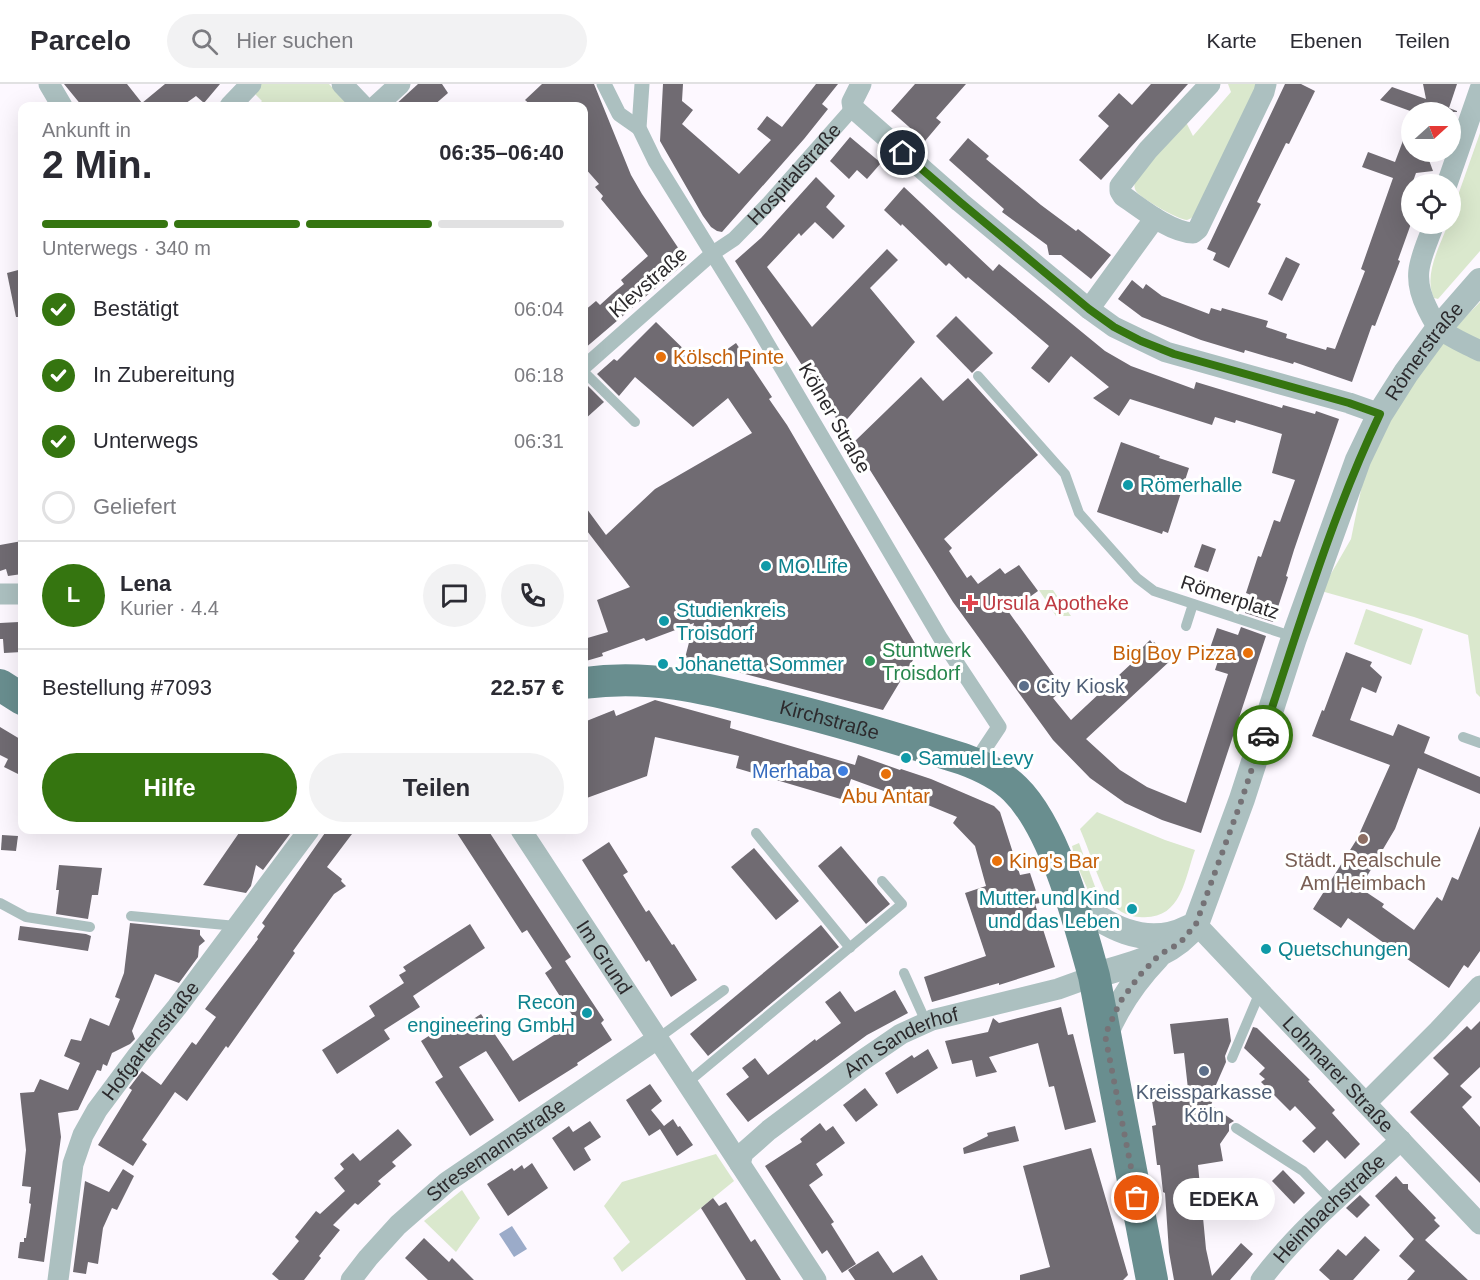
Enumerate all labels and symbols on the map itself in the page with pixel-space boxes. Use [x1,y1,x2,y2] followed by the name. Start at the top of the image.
[1401,102,1461,162] north arrow
[743,119,845,229] street label: Hospitalstraße
[877,127,928,178] pin
[605,242,691,322] street label: Klevstraße
[1381,298,1468,404] street label: Römerstraße
[673,346,784,368] place label: Kölsch Pinte
[654,350,668,364] marker: Kölsch Pinte
[795,359,875,477] street label: Kölner Straße
[1140,474,1242,496] place label: Römerhalle
[1121,478,1135,492] marker: Römerhalle
[778,555,848,577] place label: MO.Life
[759,559,773,573] marker: MO.Life
[1178,571,1282,623] street label: Römerplatz
[982,592,1129,614] place label: Ursula Apotheke
[963,596,977,610] marker: Ursula Apotheke
[676,599,786,644] place label: Studienkreis Troisdorf
[657,614,671,628] marker: Studienkreis Troisdorf
[882,639,972,684] place label: Stuntwerk Troisdorf
[1113,642,1237,664] place label: Big Boy Pizza
[1241,646,1255,660] marker: Big Boy Pizza
[675,653,844,675] place label: Johanetta Sommer
[863,654,877,668] marker: Stuntwerk Troisdorf
[656,657,670,671] marker: Johanetta Sommer
[1036,675,1126,697] place label: City Kiosk
[1017,679,1031,693] marker: City Kiosk
[777,696,882,744] street label: Kirchstraße
[1233,705,1293,765] courier
[918,747,1034,769] place label: Samuel Levy
[899,751,913,765] marker: Samuel Levy
[752,760,832,782] place label: Merhaba
[836,764,850,778] marker: Merhaba
[879,767,893,781] marker: Abu Antar
[842,785,930,807] place label: Abu Antar
[1356,832,1370,846] marker: Städt. Realschule Am Heimbach
[1285,849,1441,894] place label: Städt. Realschule Am Heimbach
[1009,850,1100,872] place label: King's Bar
[990,854,1004,868] marker: King's Bar
[979,887,1120,932] place label: Mutter und Kind und das Leben
[1125,902,1139,916] marker: Mutter und Kind und das Leben
[572,916,636,998] street label: Im Grund
[1278,938,1408,960] place label: Quetschungen
[1259,942,1273,956] marker: Quetschungen
[97,977,203,1104] street label: Hofgartenstraße
[407,991,575,1036] place label: Recon engineering GmbH
[839,1003,961,1081] street label: Am Sanderhof
[580,1006,594,1020] marker: Recon engineering GmbH
[1278,1012,1398,1137] street label: Lohmarer Straße
[1197,1064,1211,1078] marker: Kreissparkasse Köln
[1136,1081,1272,1126] place label: Kreissparkasse Köln
[422,1094,569,1206] street label: Stresemannstraße
[1269,1149,1389,1267] street label: Heimbachstraße
[1111,1172,1162,1223] pin
[1173,1177,1275,1219] callout: EDEKA

